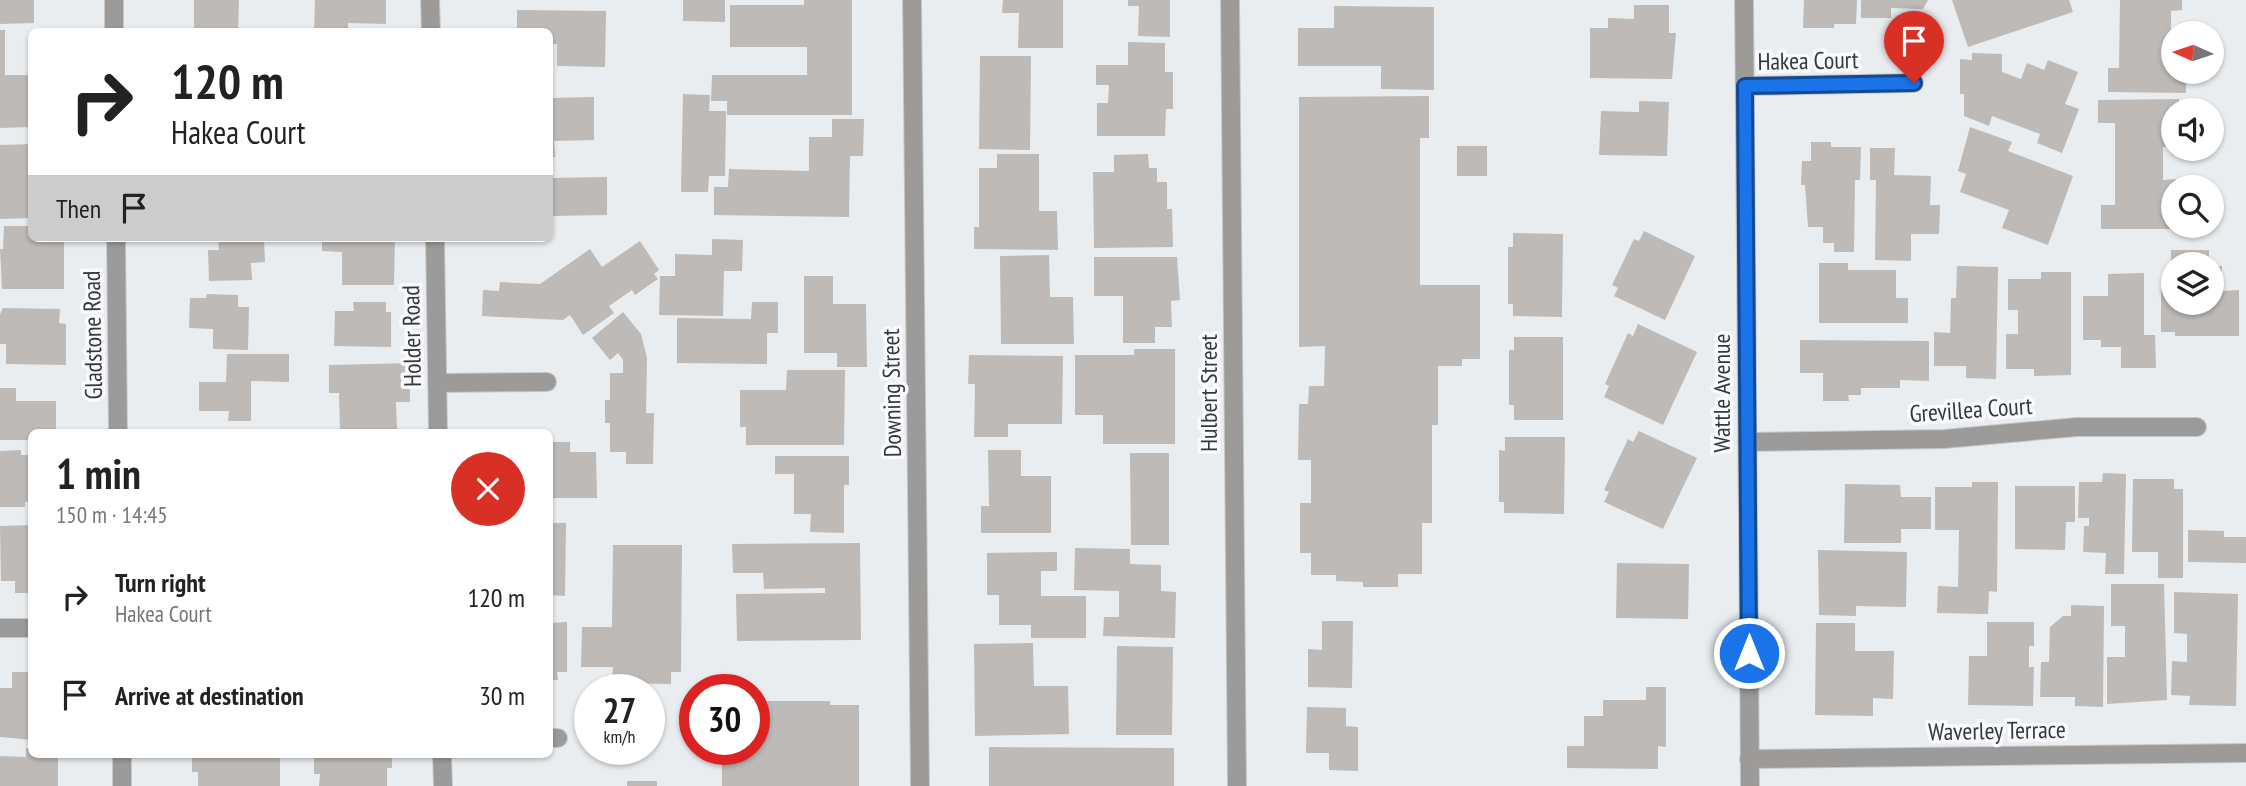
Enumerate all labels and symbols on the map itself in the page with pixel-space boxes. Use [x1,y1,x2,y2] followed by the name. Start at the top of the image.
[1884,11,1944,83] pin
[2161,21,2224,84] north arrow
[1757,44,1859,77] street label: Hakea Court
[76,270,109,400] street label: Gladstone Road
[395,285,428,387] street label: Holder Road
[875,328,908,457] street label: Downing Street
[1193,334,1224,452] street label: Hulbert Street
[1706,334,1737,452] street label: Wattle Avenue
[1909,390,2034,429] street label: Grevillea Court
[1712,616,1786,690] position arrow
[679,674,770,765] speed limit sign: 30
[1928,714,2066,747] street label: Waverley Terrace

